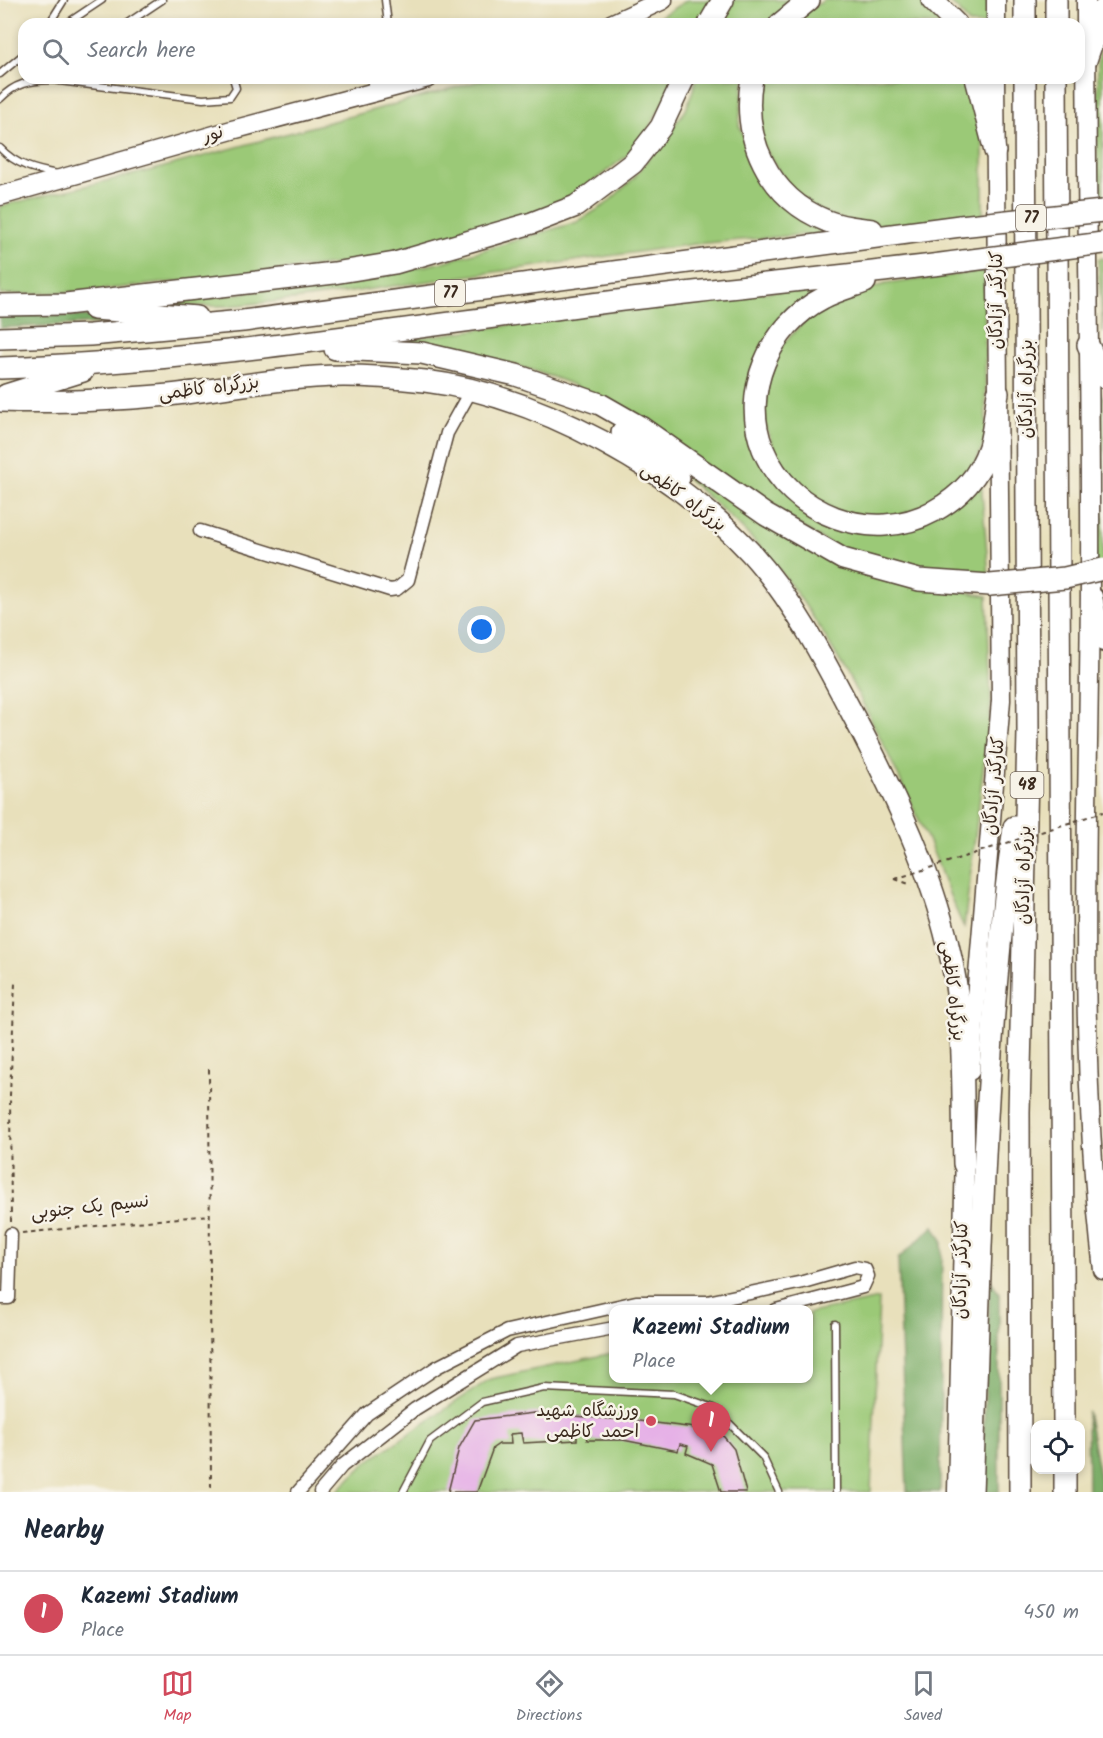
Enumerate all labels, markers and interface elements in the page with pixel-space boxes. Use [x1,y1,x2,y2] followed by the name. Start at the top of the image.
[18,18,1085,84] search box
[87,34,195,69] text: Search here
[39,35,72,68] icon: search
[198,118,227,152] street label: نور
[1016,205,1046,231] road number: 77
[983,250,1012,350] street label: کنارگذر آزادگان
[435,280,465,306] road number: 77
[1013,339,1042,439] street label: بزرگراه آزادگان
[157,368,261,410] street label: بزرگراه کاظمی
[634,456,732,540] street label: بزرگراه کاظمی
[467,615,496,644] your location
[976,735,1014,837] street label: کنارگذر آزادگان
[1010,772,1044,798] road number: 48
[1010,825,1040,925] street label: بزرگراه آزادگان
[931,939,973,1043] street label: بزرگراه کاظمی
[29,1187,151,1229] street label: نسیم یک جنوبی
[947,1220,977,1320] street label: کنارگذر آزادگان
[609,1305,813,1383] popup
[632,1311,790,1346] text: Kazemi Stadium
[632,1346,675,1378] text: Place
[536,1397,639,1447] place label: ورزشگاه شهید احمد کاظمی
[692,1402,730,1452] pin: 1
[644,1414,658,1428] marker: ورزشگاه شهید احمد کاظمی
[1031,1420,1085,1474] map controls
[1031,1420,1085,1474] button: locate
[24,1510,104,1552] text: Nearby
[81,1580,239,1615] text: Kazemi Stadium
[40,1597,47,1629] text: 1
[1023,1597,1079,1629] text: 450 m
[81,1615,124,1647] text: Place
[161,1667,194,1728] tab: Map
[516,1667,582,1728] tab: Directions
[904,1667,942,1728] tab: Saved

